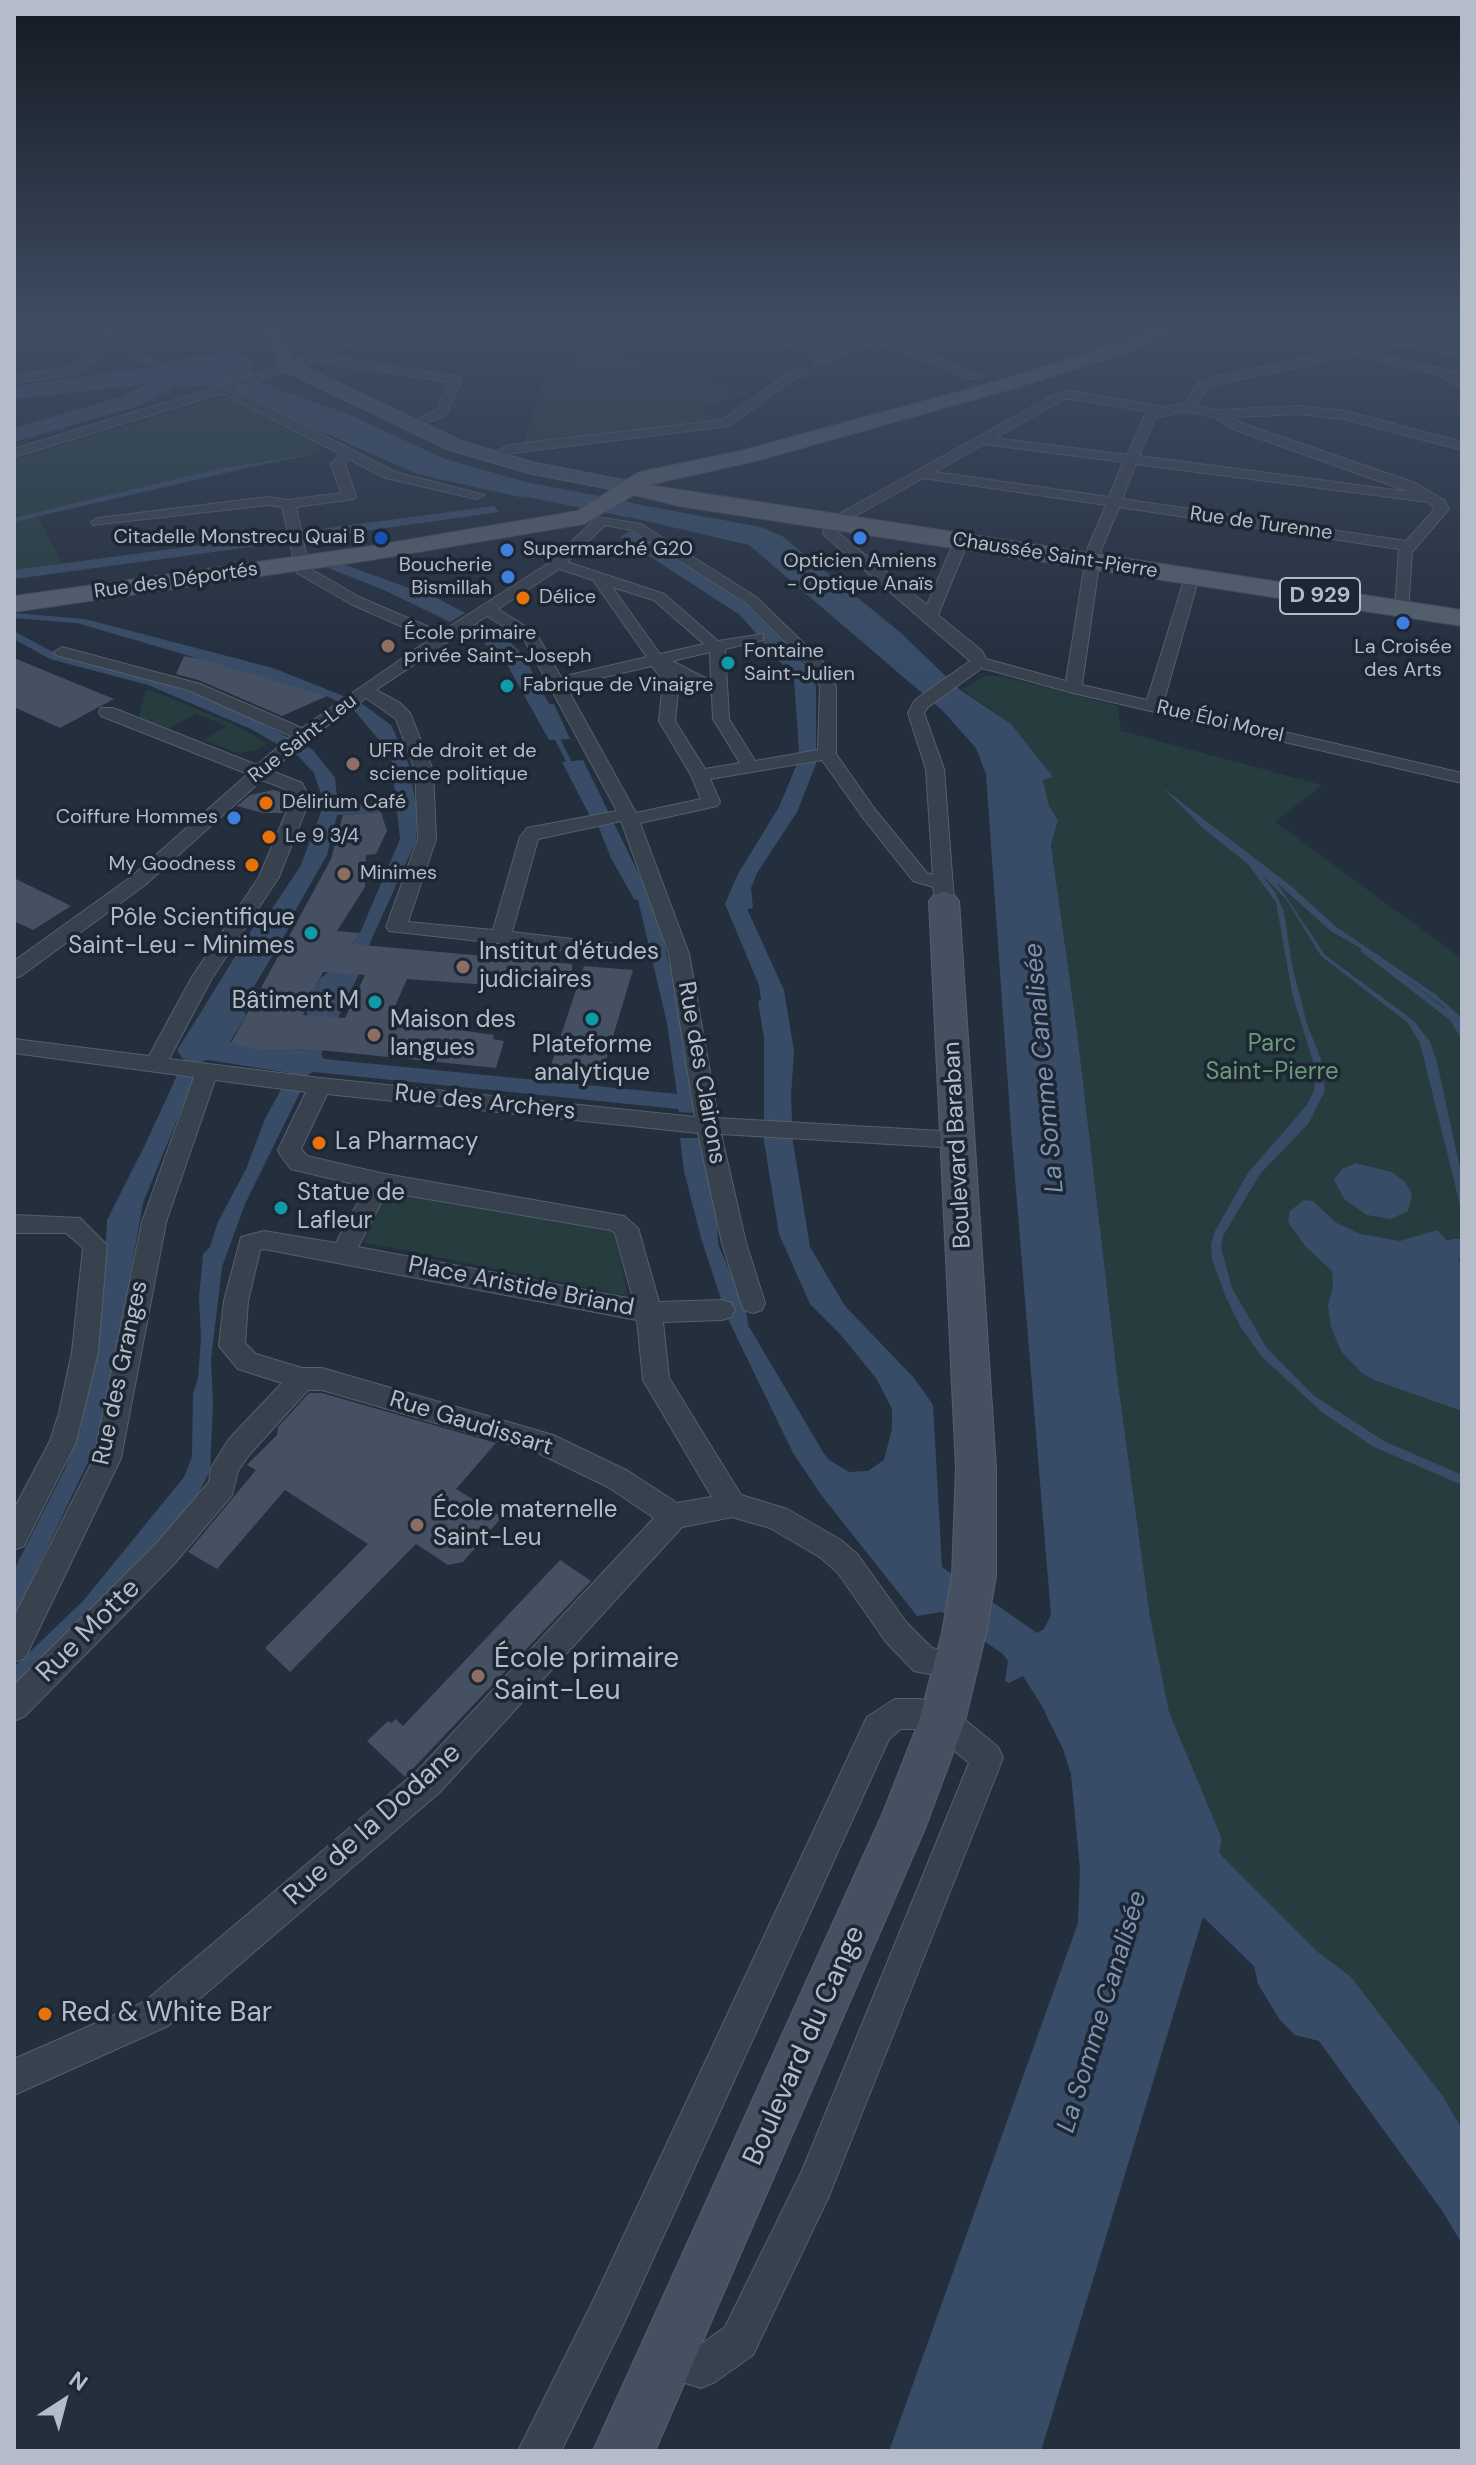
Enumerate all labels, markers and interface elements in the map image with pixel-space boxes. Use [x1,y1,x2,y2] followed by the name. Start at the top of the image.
[1188,502,1334,546] street label: Rue de Turenne
[113,526,365,550] place label: Citadelle Monstrecu Quai B
[951,528,1159,584] street label: Chaussée Saint-Pierre
[372,529,390,547] marker: Citadelle Monstrecu Quai B
[851,529,869,547] marker: Opticien Amiens - Optique Anaïs
[523,538,693,562] place label: Supermarché G20
[498,541,516,559] marker: Supermarché G20
[783,550,937,597] place label: Opticien Amiens - Optique Anaïs
[399,554,492,601] place label: Boucherie Bismillah
[93,558,259,604] street label: Rue des Déportés
[499,568,517,586] marker: Boucherie Bismillah
[1280,578,1360,614] road number: D 929
[539,586,596,610] place label: Délice
[514,589,532,607] marker: Délice
[1394,614,1412,632] marker: La Croisée des Arts
[404,622,592,669] place label: École primaire privée Saint-Joseph
[1354,636,1452,683] place label: La Croisée des Arts
[379,637,397,655] marker: École primaire privée Saint-Joseph
[744,640,855,687] place label: Fontaine Saint-Julien
[719,654,737,672] marker: Fontaine Saint-Julien
[523,674,713,698] place label: Fabrique de Vinaigre
[498,677,516,695] marker: Fabrique de Vinaigre
[244,689,362,789] street label: Rue Saint-Leu
[1154,696,1286,748] street label: Rue Éloi Morel
[369,740,537,787] place label: UFR de droit et de science politique
[344,755,362,773] marker: UFR de droit et de science politique
[282,791,406,815] place label: Délirium Café
[257,794,275,812] marker: Délirium Café
[56,806,218,830] place label: Coiffure Hommes
[225,809,243,827] marker: Coiffure Hommes
[285,825,359,849] place label: Le 9 3/4
[260,828,278,846] marker: Le 9 3/4
[108,853,236,877] place label: My Goodness
[243,856,261,874] marker: My Goodness
[360,862,437,886] place label: Minimes
[335,865,353,883] marker: Minimes
[68,905,295,961] place label: Pôle Scientifique Saint-Leu - Minimes
[302,924,320,942] marker: Pôle Scientifique Saint-Leu - Minimes
[479,939,659,995] place label: Institut d'études judiciaires
[1019,942,1071,1194] water label: La Somme Canalisée
[454,958,472,976] marker: Institut d'études judiciaires
[671,979,731,1167] street label: Rue des Clairons
[232,988,359,1016] place label: Bâtiment M
[366,993,384,1011] marker: Bâtiment M
[390,1007,516,1063] place label: Maison des langues
[583,1010,601,1028] marker: Plateforme analytique
[365,1026,383,1044] marker: Maison des langues
[1205,1031,1339,1087] park label: Parc Saint-Pierre
[532,1032,652,1088] place label: Plateforme analytique
[938,1041,978,1249] street label: Boulevard Baraban
[393,1079,577,1127] street label: Rue des Archers
[335,1129,478,1157] place label: La Pharmacy
[310,1134,328,1152] marker: La Pharmacy
[297,1180,405,1236] place label: Statue de Lafleur
[272,1199,290,1217] marker: Statue de Lafleur
[406,1251,636,1323] street label: Place Aristide Briand
[87,1278,155,1468] street label: Rue des Granges
[386,1385,556,1463] street label: Rue Gaudissart
[433,1497,617,1553] place label: École maternelle Saint-Leu
[408,1516,426,1534] marker: École maternelle Saint-Leu
[30,1572,148,1690] street label: Rue Motte
[494,1643,679,1709] place label: École primaire Saint-Leu
[469,1667,487,1685] marker: École primaire Saint-Leu
[278,1737,468,1913] street label: Rue de la Dodane
[1051,1888,1155,2136] water label: La Somme Canalisée
[737,1921,873,2171] street label: Boulevard du Cange
[61,1997,272,2031] place label: Red & White Bar
[36,2005,54,2023] marker: Red & White Bar
[24,2361,104,2441] north arrow
[63,2365,93,2398] text: N

